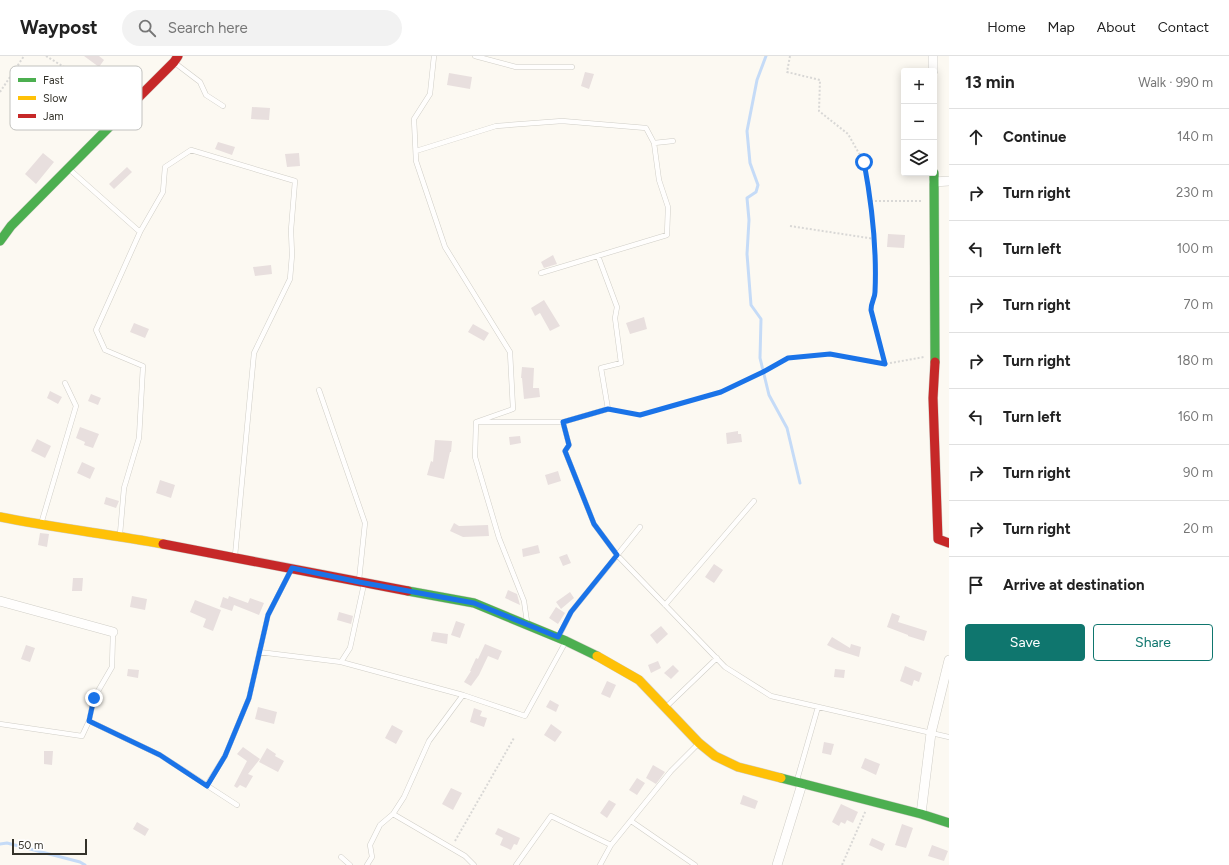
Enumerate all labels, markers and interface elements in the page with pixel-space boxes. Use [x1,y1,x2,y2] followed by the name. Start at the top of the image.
[122,10,402,46] search box
[20,16,98,39] text: Waypost
[136,17,158,39] icon: search
[168,19,248,37] text: Search here
[987,19,1026,36] text: Home
[1048,19,1075,36] text: Map
[1097,19,1136,36] text: About
[1158,19,1209,36] text: Contact
[10,66,142,130] legend
[901,68,937,176] map controls
[901,68,937,104] button: +
[965,72,1015,92] text: 13 min
[43,74,64,87] text: Fast
[1138,75,1213,90] text: Walk · 990 m
[43,92,67,105] text: Slow
[901,104,937,140] button: −
[43,110,64,123] text: Jam
[965,126,987,148] icon: ahead
[1003,128,1066,146] text: Continue
[1177,129,1213,144] text: 140 m
[901,140,937,176] button: layers
[855,153,873,171] route start
[965,182,987,204] icon: right
[1003,184,1071,202] text: Turn right
[1176,185,1213,200] text: 230 m
[965,238,987,260] icon: left
[1003,240,1061,258] text: Turn left
[1177,241,1213,256] text: 100 m
[965,294,987,316] icon: right
[1003,296,1071,314] text: Turn right
[1183,297,1213,312] text: 70 m
[965,350,987,372] icon: right
[1003,352,1071,370] text: Turn right
[1177,353,1213,368] text: 180 m
[965,406,987,428] icon: left
[1003,408,1061,426] text: Turn left
[1178,409,1213,424] text: 160 m
[965,462,987,484] icon: right
[1003,464,1071,482] text: Turn right
[1183,465,1213,480] text: 90 m
[965,518,987,540] icon: right
[1003,520,1071,538] text: Turn right
[1183,521,1213,536] text: 20 m
[965,574,987,596] icon: arrive
[1003,576,1144,594] text: Arrive at destination
[965,624,1085,661] button: Save
[1093,624,1213,661] button: Share
[85,689,103,707] route end
[12,837,87,856] scale bar
[18,839,43,852] text: 50 m

